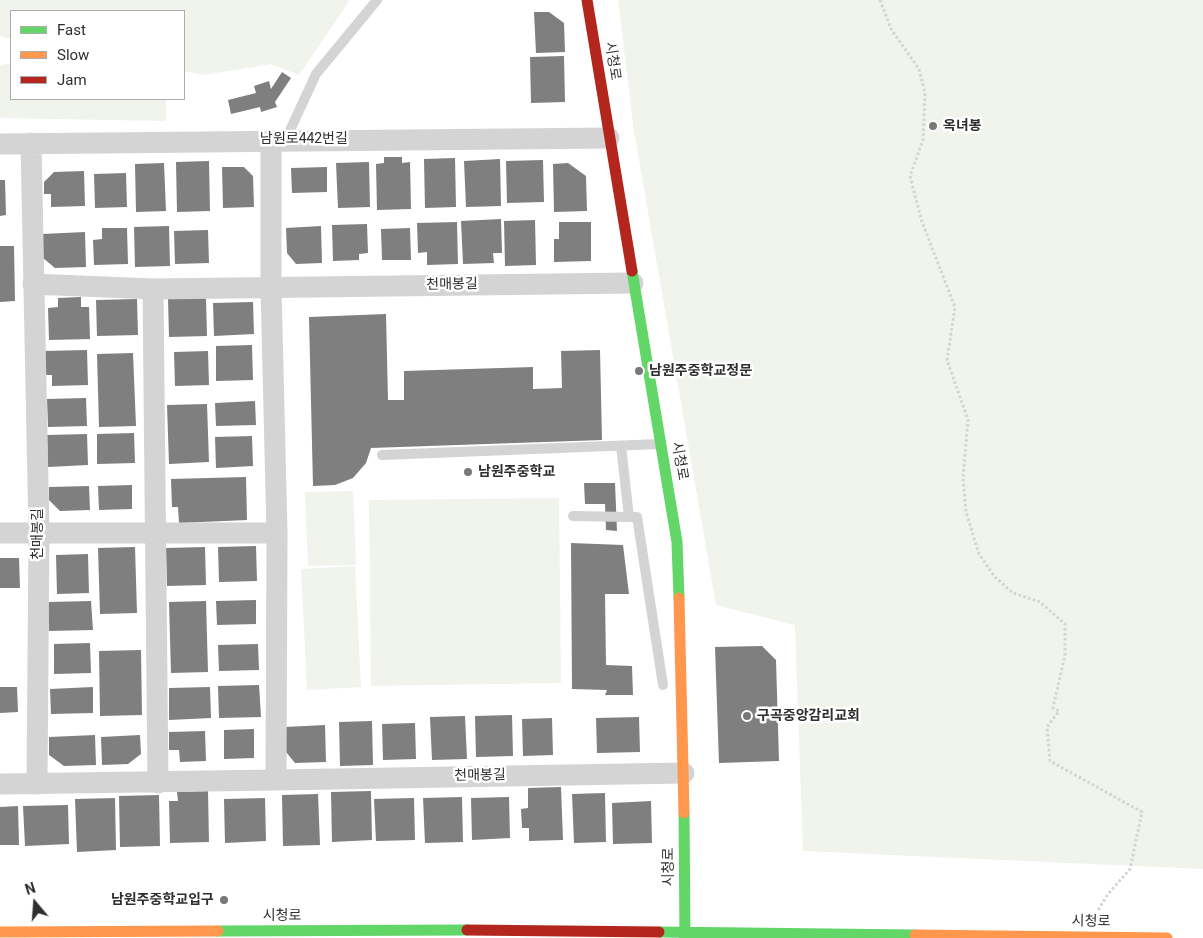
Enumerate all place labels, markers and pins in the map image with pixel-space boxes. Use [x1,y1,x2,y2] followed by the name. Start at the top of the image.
[943,118,982,134] place label: 옥녀봉
[927,120,939,132] marker: 옥녀봉
[649,363,752,379] place label: 남원주중학교정문
[633,365,645,377] marker: 남원주중학교정문
[478,464,555,480] place label: 남원주중학교
[462,466,474,478] marker: 남원주중학교
[757,708,860,724] place label: 구곡중앙감리교회
[741,710,753,722] marker: 구곡중앙감리교회
[111,892,214,908] place label: 남원주중학교입구
[218,894,230,906] marker: 남원주중학교입구

